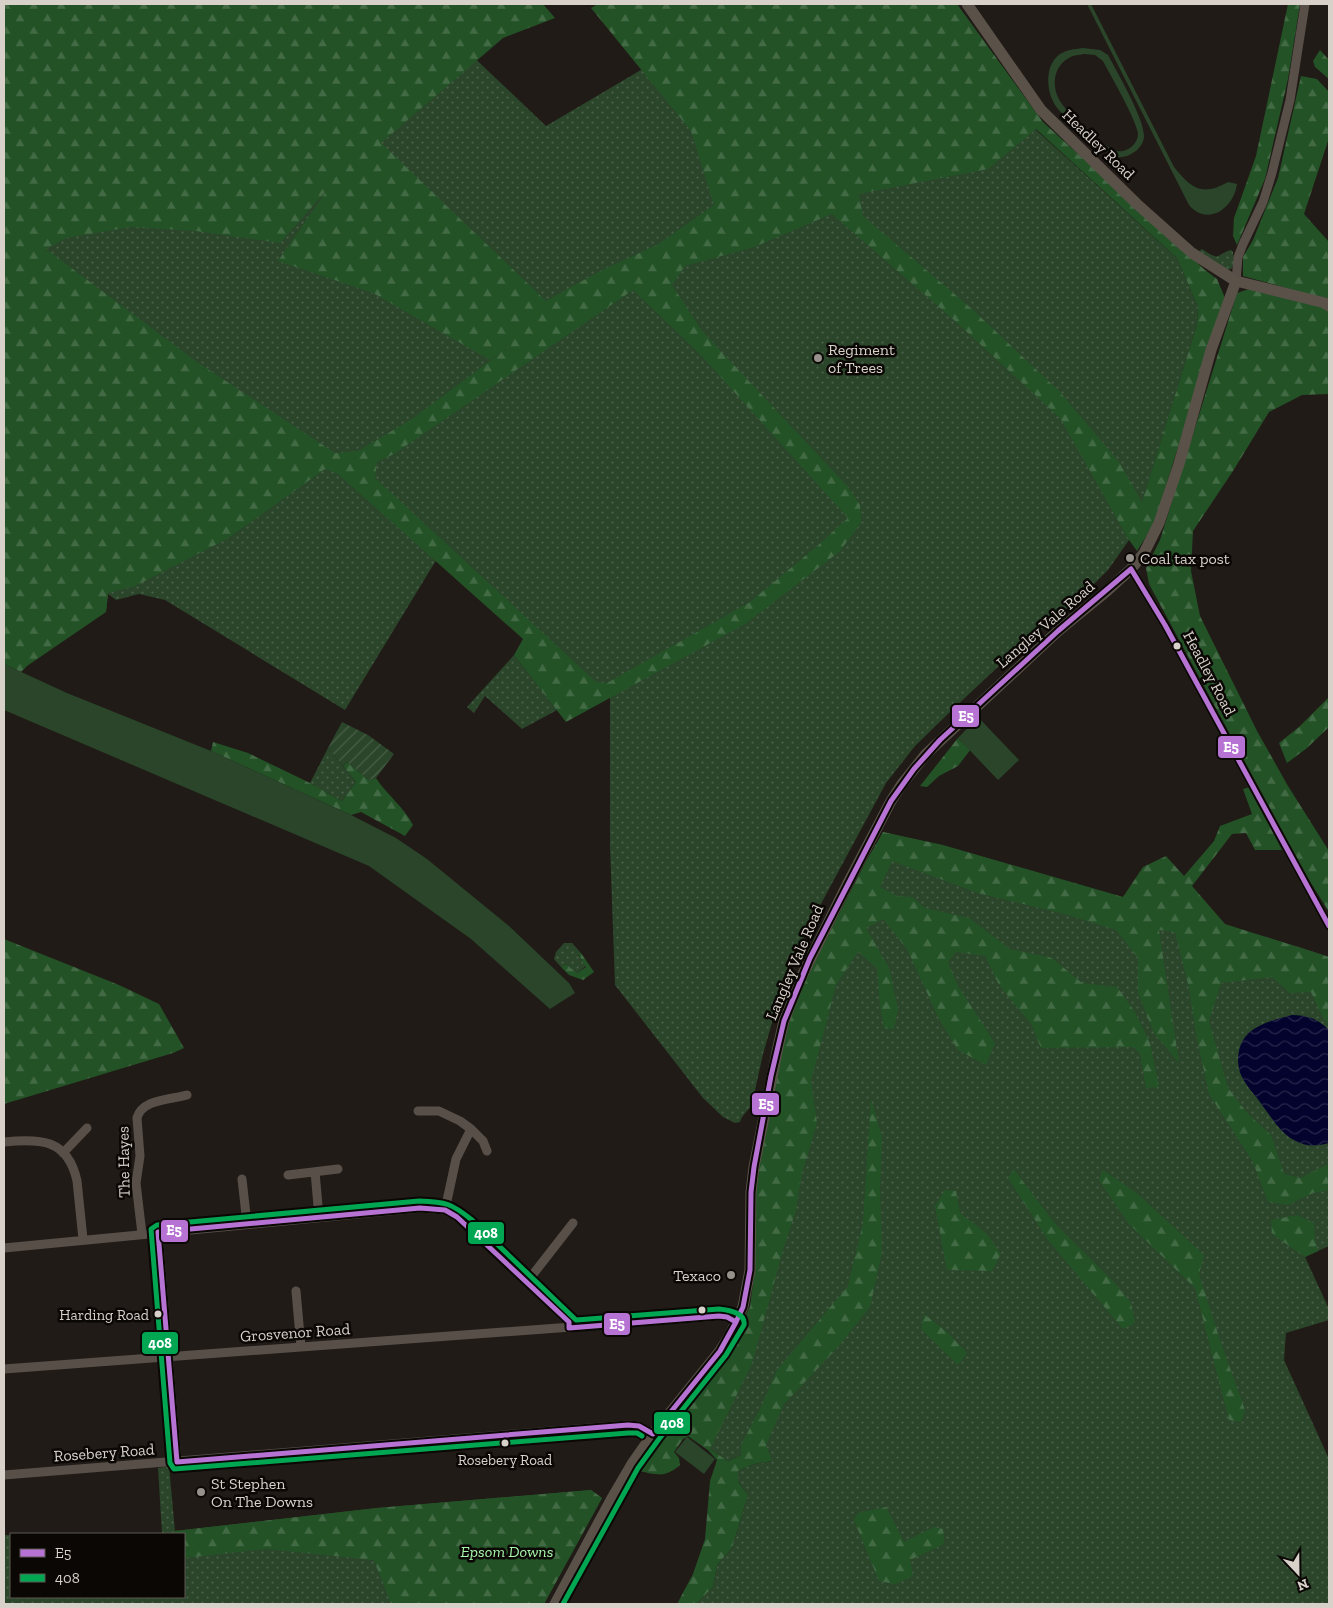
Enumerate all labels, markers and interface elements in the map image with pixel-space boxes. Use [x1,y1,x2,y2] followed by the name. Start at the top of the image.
[1059,105,1139,184] street label: Headley Road
[828,340,895,377] place label: Regiment of Trees
[812,352,824,364] marker: Regiment of Trees
[1140,549,1230,568] place label: Coal tax post
[1124,552,1136,564] marker: Coal tax post
[992,577,1098,672] street label: Langley Vale Road
[1179,628,1240,719] street label: Headley Road
[1172,641,1182,651] unlabelled marker
[951,704,980,728] line badge: E5
[958,708,974,725] text: E5
[1217,735,1246,759] line badge: E5
[1223,739,1239,756] text: E5
[762,901,827,1023] street label: Langley Vale Road
[751,1092,780,1116] line badge: E5
[758,1096,774,1113] text: E5
[113,1126,134,1198] street label: The Hayes
[160,1219,189,1243] line badge: E5
[467,1221,505,1245] line badge: 408
[166,1222,182,1239] text: E5
[474,1225,498,1242] text: 408
[673,1266,721,1285] place label: Texaco
[725,1269,737,1281] marker: Texaco
[697,1305,707,1315] unlabelled marker
[59,1306,150,1324] place label: Harding Road
[153,1309,163,1319] marker: Harding Road
[603,1312,631,1336] line badge: E5
[609,1316,625,1333] text: E5
[239,1319,351,1346] street label: Grosvenor Road
[141,1331,179,1355] line badge: 408
[148,1335,172,1352] text: 408
[653,1411,691,1435] line badge: 408
[660,1415,684,1432] text: 408
[500,1438,510,1448] marker: Rosebery Road
[53,1439,155,1465] street label: Rosebery Road
[458,1451,553,1469] place label: Rosebery Road
[211,1474,313,1511] place label: St Stephen On The Downs
[195,1486,207,1498] marker: St Stephen On The Downs
[10,1533,185,1598] legend
[461,1542,553,1561] park label: Epsom Downs
[55,1544,72,1562] text: E5
[1273,1548,1323,1598] north arrow
[55,1569,80,1587] text: 408
[1294,1575,1311,1595] text: N

